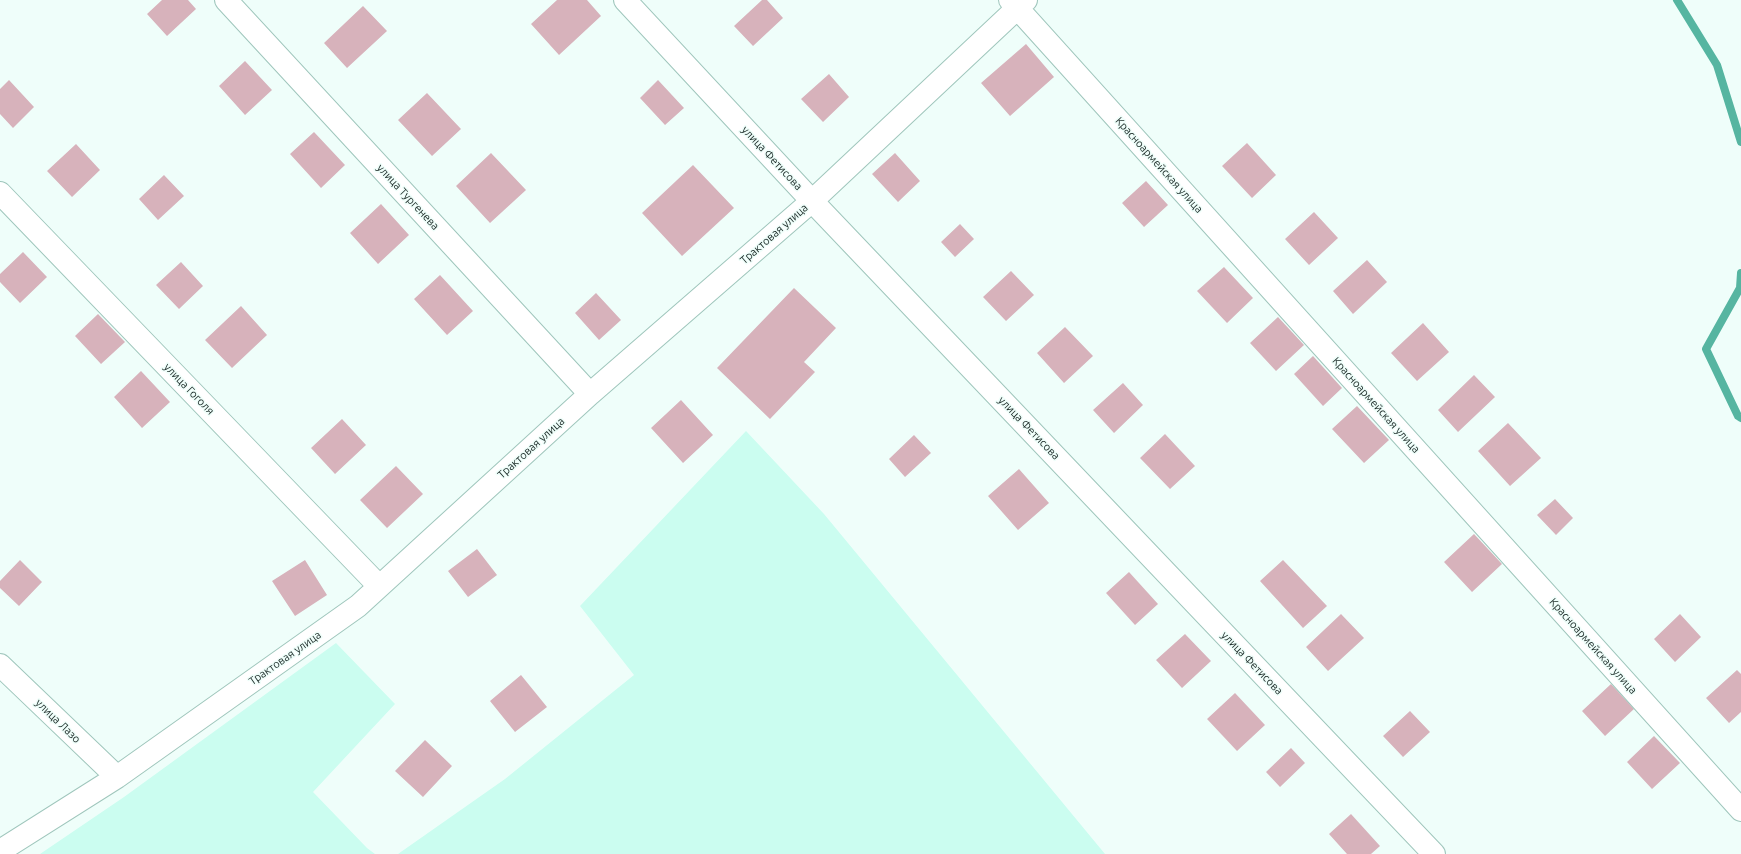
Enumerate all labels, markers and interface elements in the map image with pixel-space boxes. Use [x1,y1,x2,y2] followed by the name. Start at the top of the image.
[1112,114,1206,216] street label: Красноармейская улица
[739,123,805,193] street label: улица Фетисова
[374,161,442,233] street label: улица Тургенева
[738,201,810,267] street label: Трактовая улица
[1329,354,1423,456] street label: Красноармейская улица
[161,360,217,418] street label: улица Гоголя
[995,394,1063,462] street label: улица Фетисова
[495,415,567,481] street label: Трактовая улица
[1546,595,1640,697] street label: Красноармейская улица
[246,628,324,688] street label: Трактовая улица
[1218,629,1286,697] street label: улица Фетисова
[33,696,83,746] street label: улица Лазо

